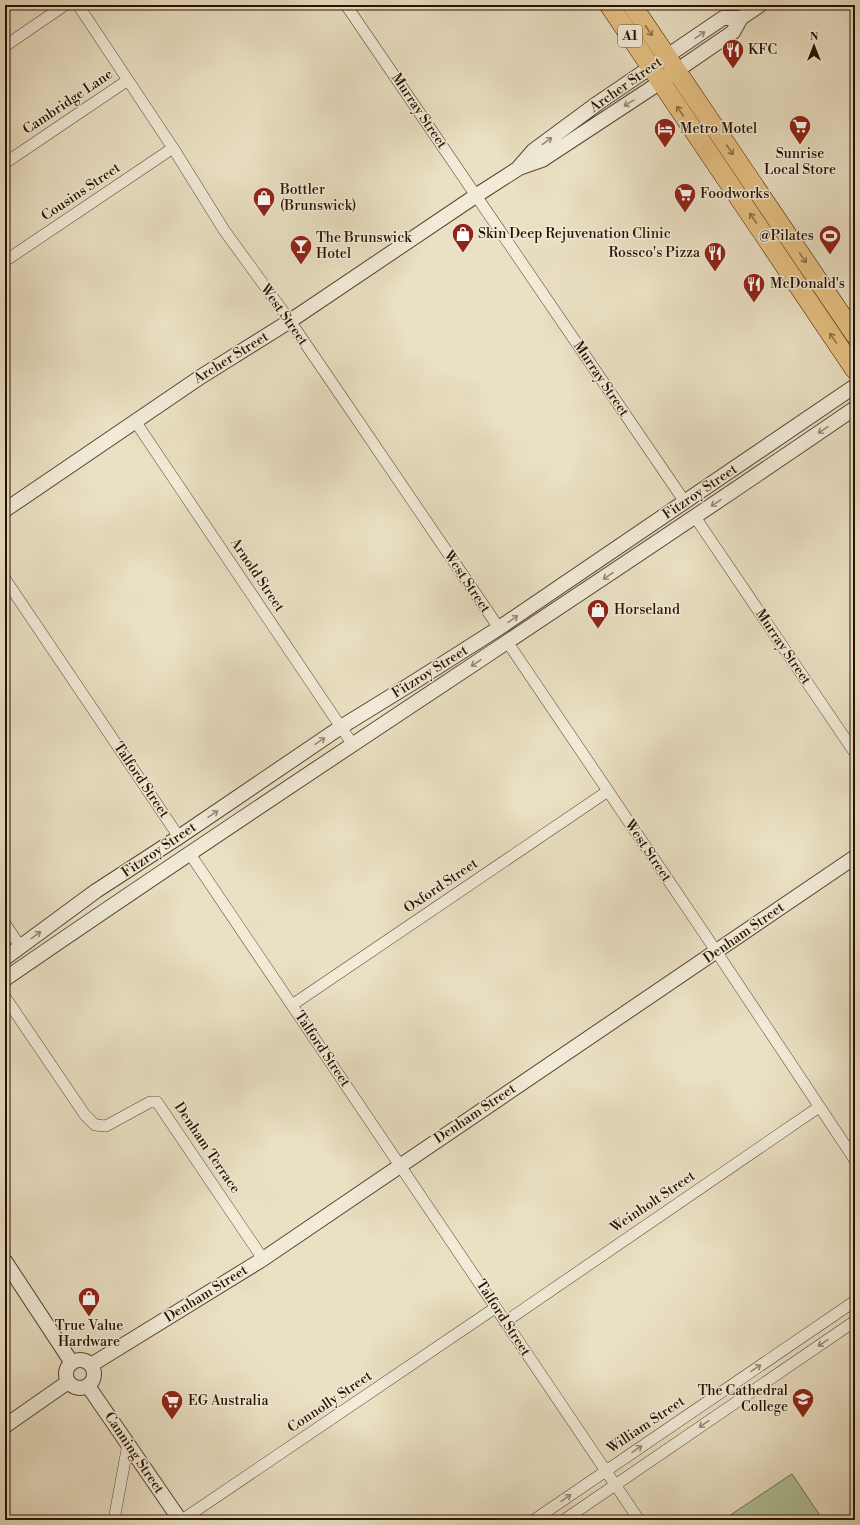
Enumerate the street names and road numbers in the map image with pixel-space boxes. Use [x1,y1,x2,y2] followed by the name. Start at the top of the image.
[618,25,642,47] road number: A1
[585,53,666,117] street label: Archer Street
[20,65,116,139] street label: Cambridge Lane
[387,70,451,152] street label: Murray Street
[38,159,124,225] street label: Cousins Street
[256,280,312,349] street label: West Street
[189,328,272,389] street label: Archer Street
[569,338,633,420] street label: Murray Street
[659,460,741,524] street label: Fitzroy Street
[225,534,288,615] street label: Arnold Street
[439,547,494,616] street label: West Street
[751,606,815,688] street label: Murray Street
[389,641,471,703] street label: Fitzroy Street
[109,739,173,821] street label: Talford Street
[620,816,675,885] street label: West Street
[118,818,200,882] street label: Fitzroy Street
[401,855,482,917] street label: Oxford Street
[700,898,788,968] street label: Denham Street
[290,1008,354,1090] street label: Talford Street
[431,1080,519,1148] street label: Denham Street
[170,1099,244,1197] street label: Denham Terrace
[606,1167,699,1237] street label: Weinholt Street
[161,1261,251,1327] street label: Denham Street
[472,1276,534,1360] street label: Talford Street
[284,1367,376,1437] street label: Connolly Street
[603,1392,688,1458] street label: William Street
[100,1409,168,1497] street label: Canning Street

